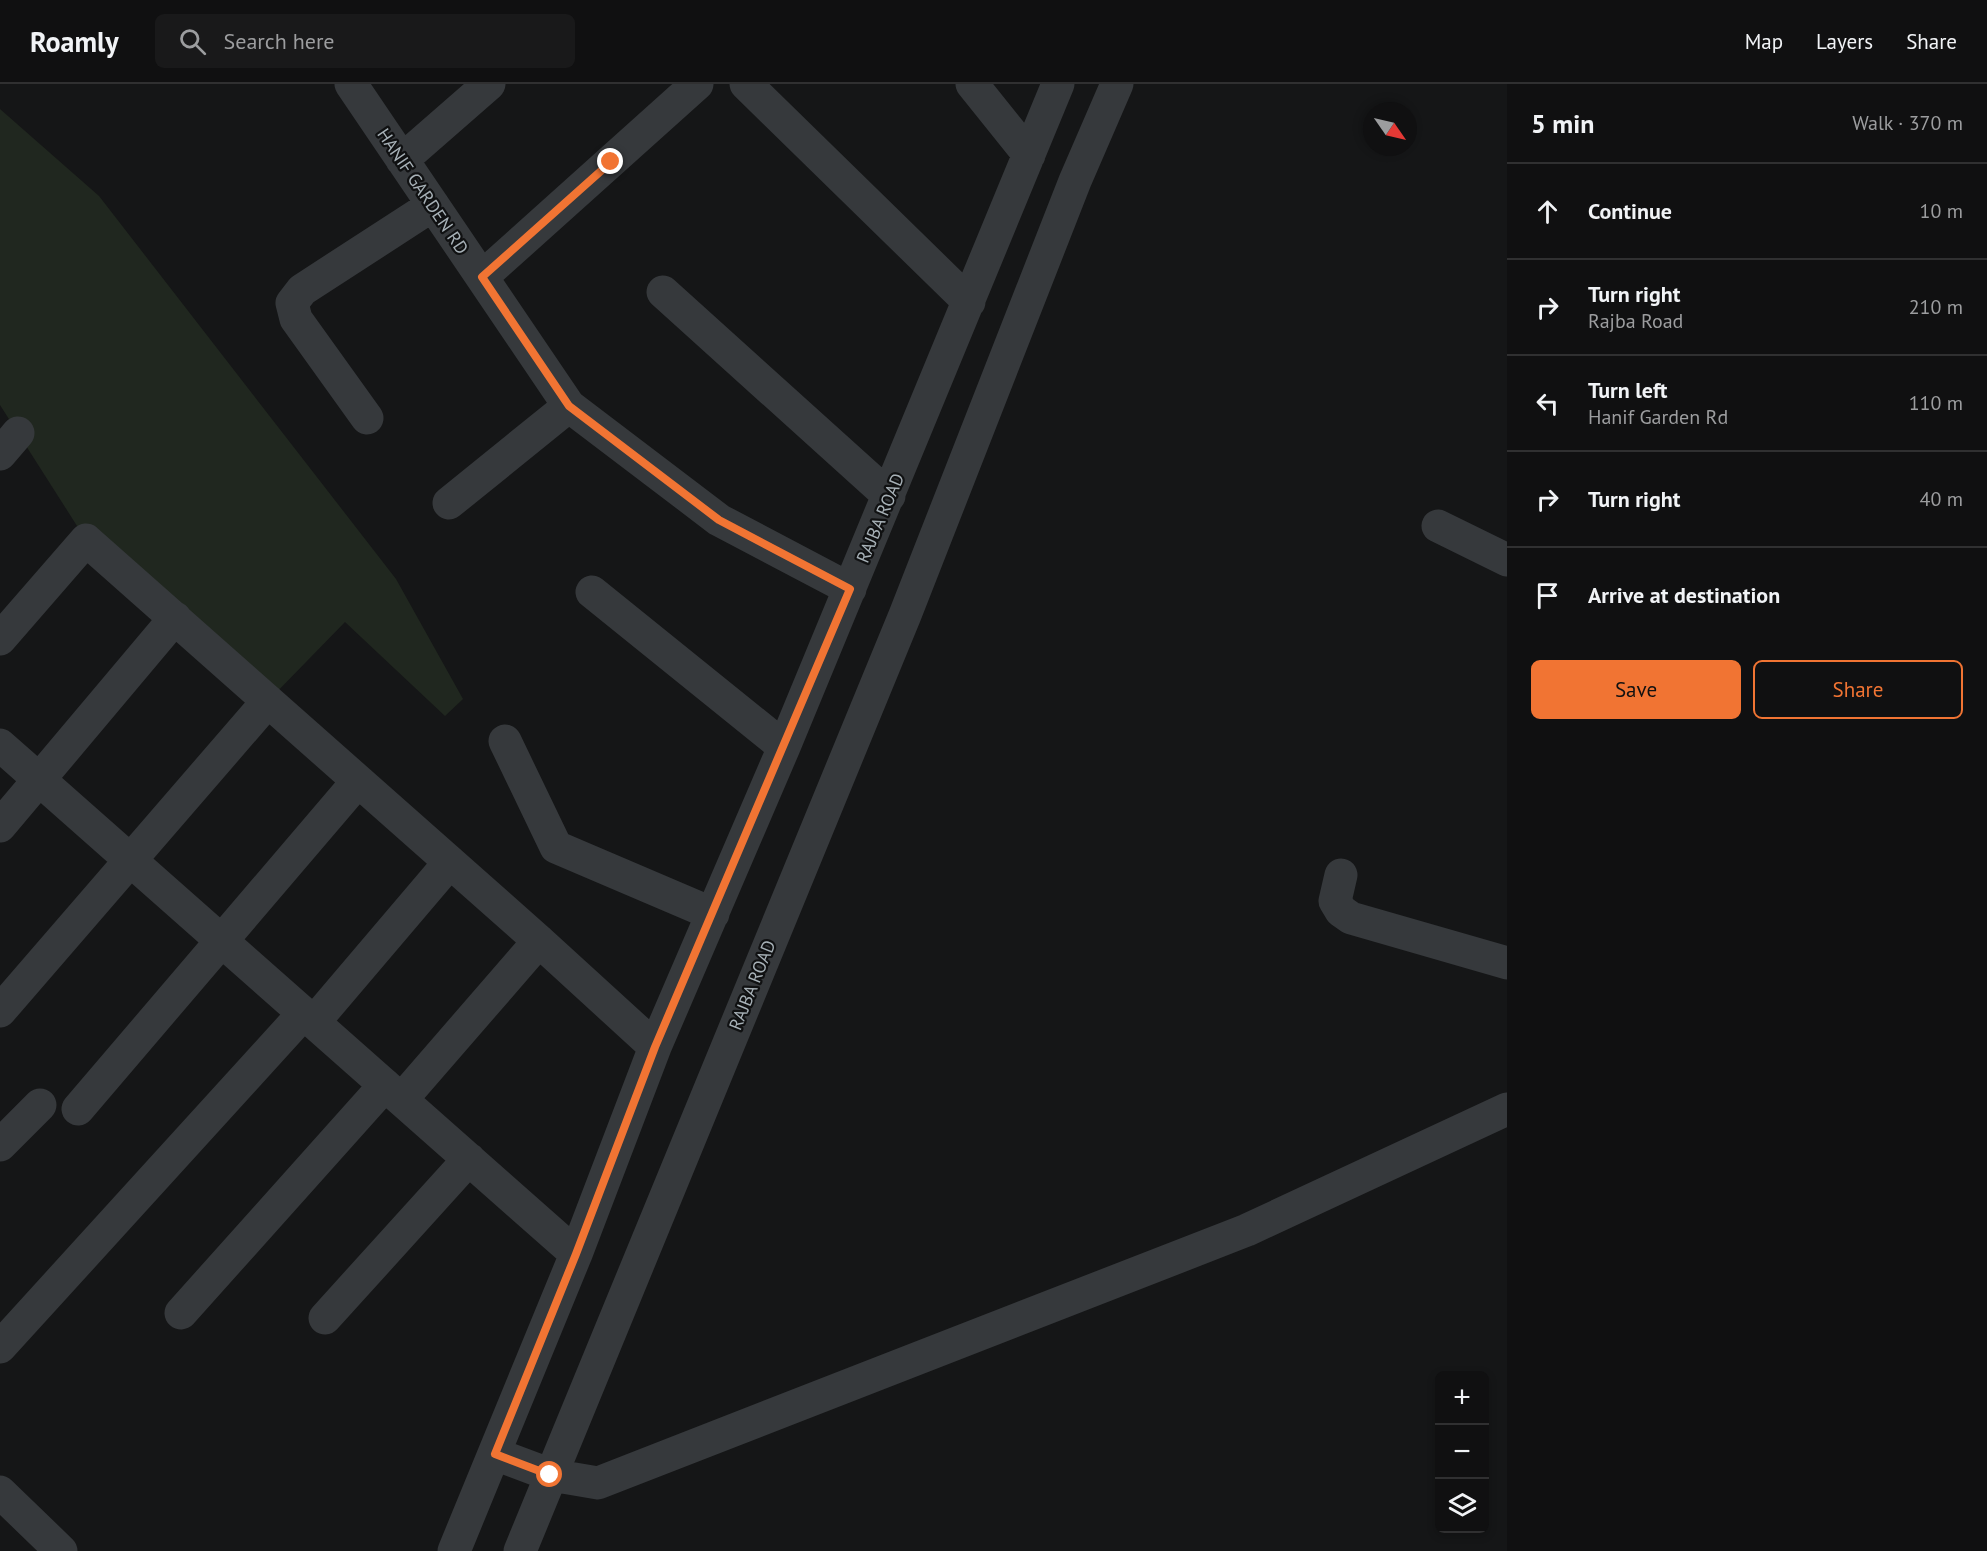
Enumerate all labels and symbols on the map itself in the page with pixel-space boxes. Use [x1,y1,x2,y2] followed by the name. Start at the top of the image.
[1363,102,1417,156] north arrow
[372,124,474,258] street label: HANIF GARDEN RD
[597,148,623,174] route end
[851,470,909,566] street label: RAJBA ROAD
[724,937,780,1033] street label: RAJBA ROAD
[536,1461,562,1487] route start

